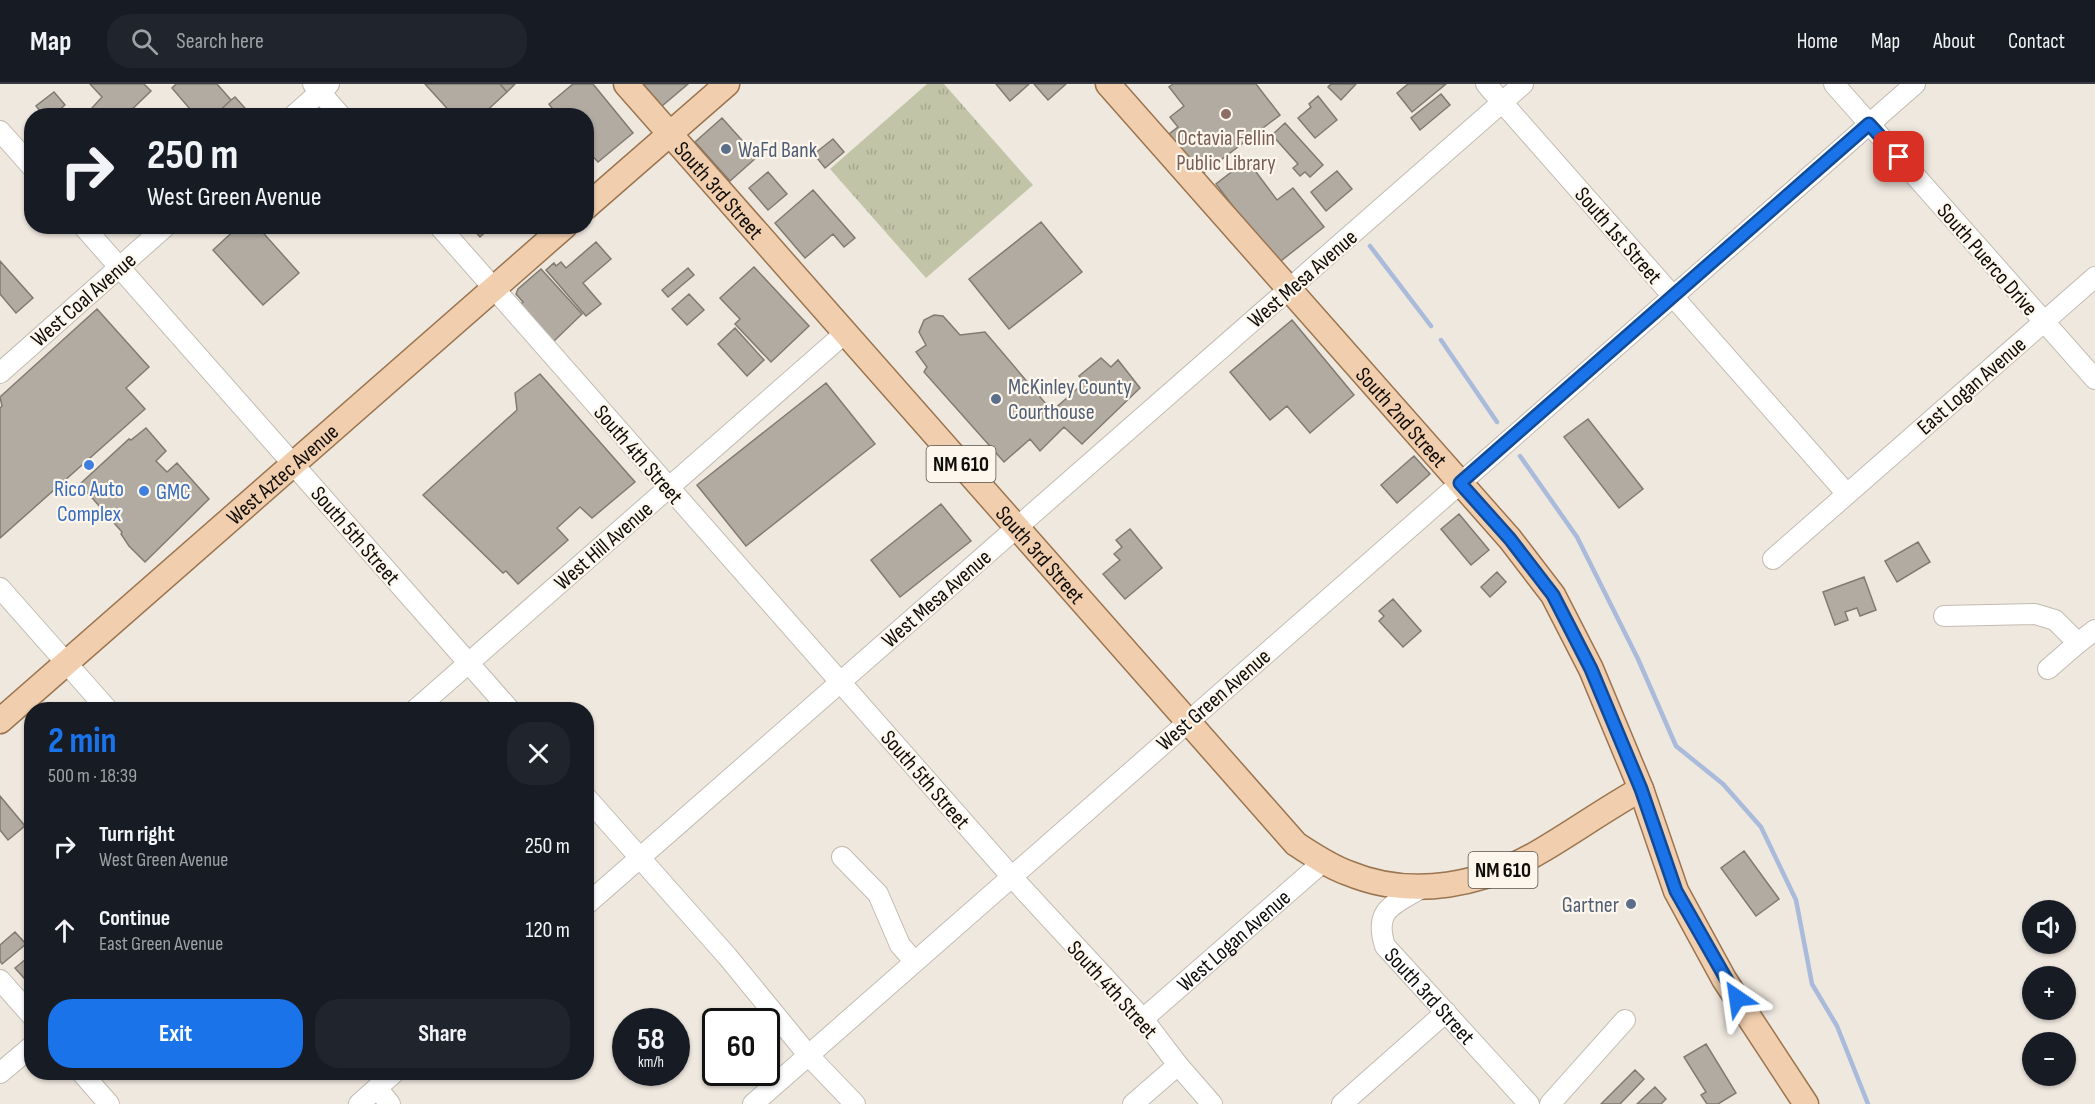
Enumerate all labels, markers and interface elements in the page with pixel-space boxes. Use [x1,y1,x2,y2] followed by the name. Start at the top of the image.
[107,14,527,68] search box
[30,25,71,58] text: Map
[128,25,161,58] icon: search
[176,28,264,55] text: Search here
[1797,29,1838,54] text: Home
[1871,29,1900,54] text: Map
[1933,29,1975,54] text: About
[2008,29,2065,54] text: Contact
[1219,107,1233,121] marker: Octavia Fellin Public Library
[1176,125,1276,177] place label: Octavia Fellin Public Library
[147,130,238,181] text: 250 m
[1873,131,1924,182] pin
[48,132,126,210] icon: right
[668,136,769,246] street label: South 3rd Street
[738,137,818,164] place label: WaFd Bank
[1882,140,1915,173] icon: arrive
[719,142,733,156] marker: WaFd Bank
[147,181,322,213] text: West Green Avenue
[1568,182,1667,290] street label: South 1st Street
[1931,198,2043,322] street label: South Puerco Drive
[1243,224,1363,334] street label: West Mesa Avenue
[26,247,142,353] street label: West Coal Avenue
[1912,331,2032,441] street label: East Logan Avenue
[1349,362,1453,474] street label: South 2nd Street
[1008,374,1132,426] place label: McKinley County Courthouse
[989,392,1003,406] marker: McKinley County Courthouse
[587,400,688,510] street label: South 4th Street
[222,419,345,531] street label: West Aztec Avenue
[926,446,996,482] road number: NM 610
[82,458,96,472] marker: Rico Auto Complex
[54,476,124,528] place label: Rico Auto Complex
[156,479,191,506] place label: GMC
[305,481,405,591] street label: South 5th Street
[137,484,151,498] marker: GMC
[549,496,659,596] street label: West Hill Avenue
[989,501,1090,610] street label: South 3rd Street
[877,544,997,654] street label: West Mesa Avenue
[1151,643,1277,757] street label: West Green Avenue
[48,720,117,763] text: 2 min
[507,722,570,785] button: close
[875,725,975,835] street label: South 5th Street
[48,764,137,788] text: 500 m · 18:39
[99,821,175,848] text: Turn right
[48,830,81,863] icon: right
[525,833,570,860] text: 250 m
[99,848,228,872] text: West Green Avenue
[1468,852,1538,888] road number: NM 610
[1172,884,1297,998] street label: West Logan Avenue
[1562,892,1619,919] place label: Gartner
[1624,897,1638,911] marker: Gartner
[2022,900,2076,1086] map controls
[2022,900,2076,954] button: sound
[99,905,170,932] text: Continue
[48,914,81,947] icon: ahead
[526,917,570,944] text: 120 m
[99,932,223,956] text: East Green Avenue
[1061,935,1163,1045] street label: South 4th Street
[1378,942,1480,1051] street label: South 3rd Street
[1705,966,1769,1030] position arrow
[2022,966,2076,1020] button: +
[48,999,303,1068] button: Exit
[315,999,570,1068] button: Share
[702,1008,780,1086] speed limit sign: 60
[637,1022,665,1058] text: 58
[2022,1032,2076,1086] button: −
[638,1053,664,1072] text: km/h

